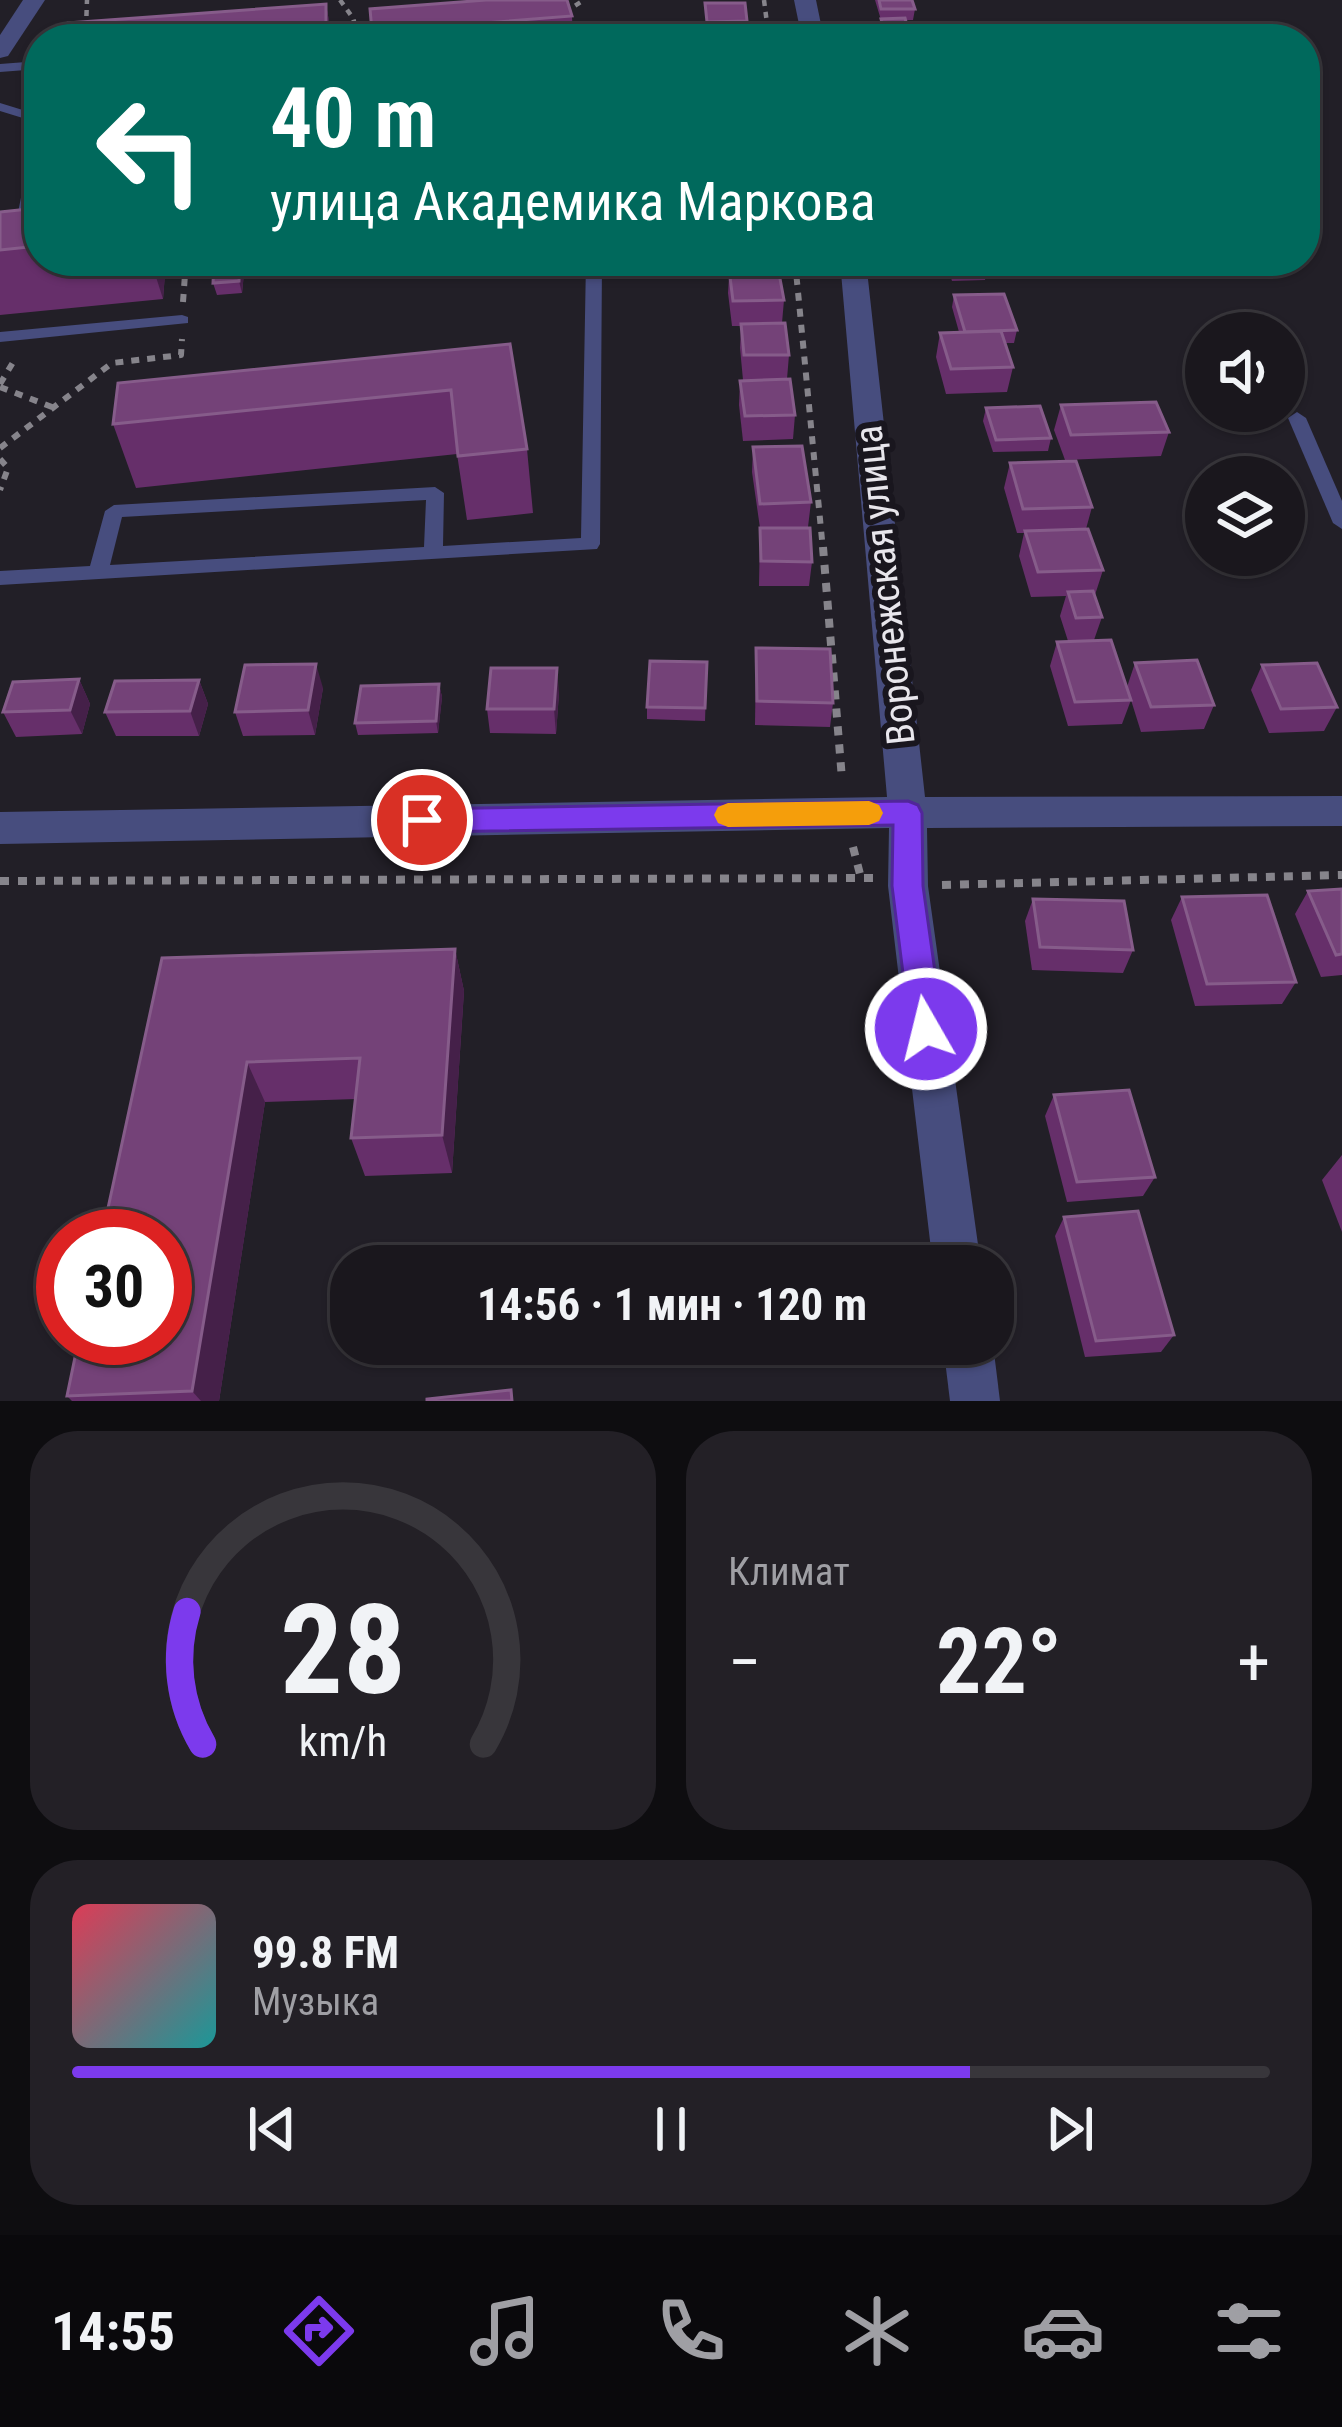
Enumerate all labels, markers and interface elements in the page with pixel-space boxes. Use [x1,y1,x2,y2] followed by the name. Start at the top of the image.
[270,69,437,168] text: 40 m
[72,72,228,228] icon: left
[270,170,876,233] text: улица Академика Маркова
[1185,312,1305,576] map controls
[1185,312,1305,432] button: sound
[845,423,925,747] street label: Воронежская улица
[1185,456,1305,576] button: layers
[371,769,473,871] pin
[389,787,455,853] icon: arrive
[863,966,989,1092] position arrow
[36,1209,192,1365] speed limit sign: 30
[477,1278,867,1331] text: 14:56 · 1 мин · 120 m
[728,1549,850,1595] text: Климат
[280,1577,406,1723] text: 28
[936,1610,1062,1715] text: 22°
[728,1624,761,1701] text: −
[1237,1624,1270,1701] text: +
[299,1715,387,1765] text: km/h
[252,1926,399,1979] text: 99.8 FM
[252,1979,379,2025] text: Музыка
[239,2096,305,2162] icon: previous
[638,2096,704,2162] icon: pause
[1037,2096,1103,2162] icon: next
[277,2289,361,2373] icon: directions
[463,2289,547,2373] icon: music
[649,2289,733,2373] icon: phone
[835,2289,919,2373] icon: climate
[1021,2289,1105,2373] icon: car
[1207,2289,1291,2373] icon: filters
[51,2300,175,2363] text: 14:55

